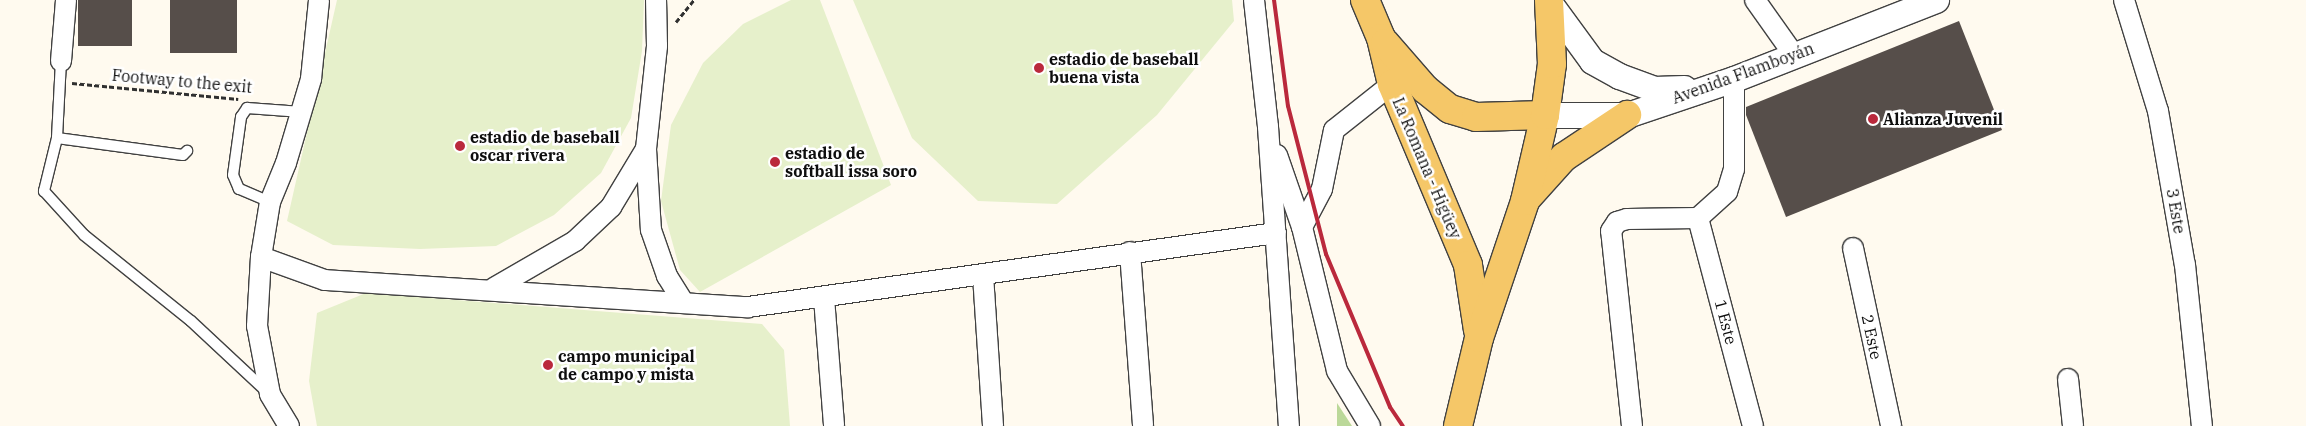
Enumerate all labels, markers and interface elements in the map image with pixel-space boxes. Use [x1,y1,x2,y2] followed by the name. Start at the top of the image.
[1669,38,1817,108] street label: Avenida Flamboyán
[1049,49,1199,87] place label: estadio de baseball buena vista
[1033,62,1045,74] marker: estadio de baseball buena vista
[111,65,253,97] street label: Footway to the exit
[1389,95,1465,241] street label: La Romana - Higüey
[1883,109,2003,129] place label: Alianza Juvenil
[1867,113,1879,125] marker: Alianza Juvenil
[470,127,620,165] place label: estadio de baseball oscar rivera
[454,140,466,152] marker: estadio de baseball oscar rivera
[785,143,917,181] place label: estadio de softball issa soro
[769,156,781,168] marker: estadio de softball issa soro
[2163,187,2189,235] street label: 3 Este
[1711,298,1741,346] street label: 1 Este
[1858,313,1886,361] street label: 2 Este
[558,346,695,384] place label: campo municipal de campo y mista
[542,359,554,371] marker: campo municipal de campo y mista

